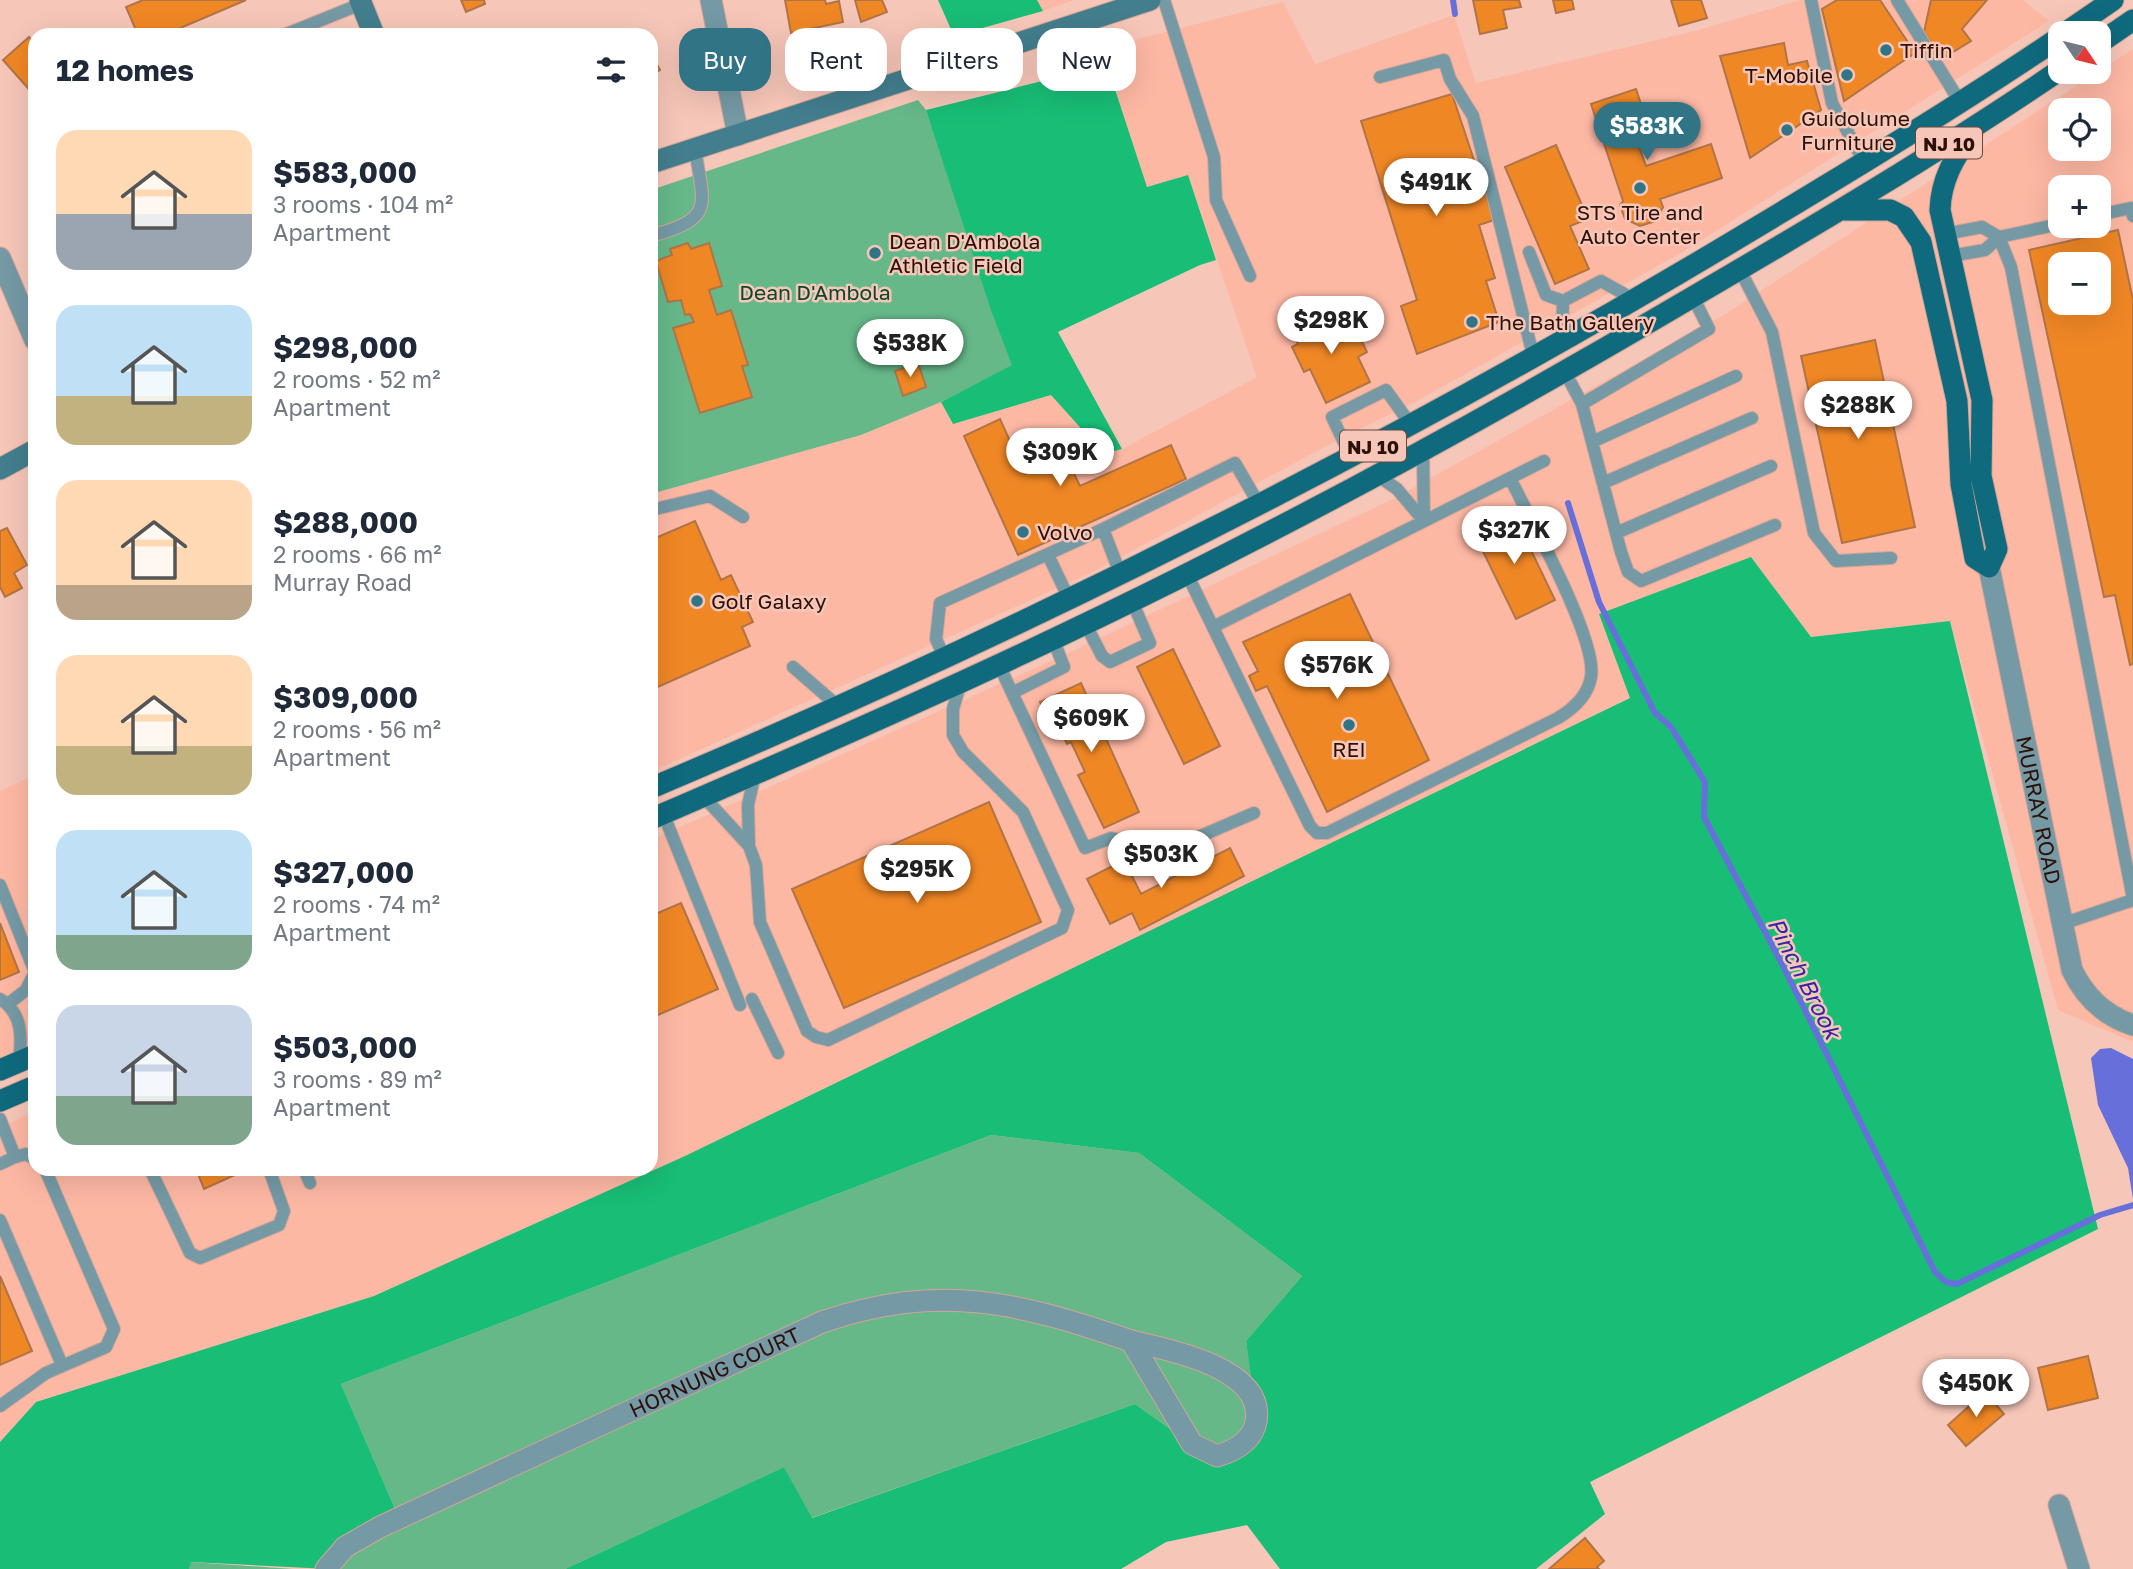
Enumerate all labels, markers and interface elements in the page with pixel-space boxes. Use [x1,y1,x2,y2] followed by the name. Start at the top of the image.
[2048,21,2110,84] north arrow
[2048,21,2111,315] map controls
[679,28,771,91] chip: Buy
[785,28,887,91] chip: Rent
[901,28,1023,91] chip: Filters
[1037,28,1136,91] chip: New
[1900,37,1953,63] place label: Tiffin
[1878,42,1894,58] marker: Tiffin
[592,51,630,89] icon: filters
[56,52,194,88] text: 12 homes
[1745,62,1833,88] place label: T-Mobile
[1839,67,1855,83] marker: T-Mobile
[2048,98,2111,161] button: locate
[1598,102,1696,162] pin: $583K
[1801,105,1910,155] place label: Guidolume Furniture
[1610,111,1684,139] text: $583K
[1779,122,1795,138] marker: Guidolume Furniture
[1916,127,1982,158] road number: NJ 10
[273,154,417,190] text: $583,000
[112,158,196,242] icon: home
[1387,158,1485,218] pin: $491K
[1400,167,1472,195] text: $491K
[2048,175,2111,238] button: +
[1632,180,1648,196] marker: STS Tire and Auto Center
[273,190,453,218] text: 3 rooms · 104 m²
[1577,199,1703,249] place label: STS Tire and Auto Center
[273,218,391,246] text: Apartment
[889,228,1040,278] place label: Dean D'Ambola Athletic Field
[867,245,883,261] marker: Dean D'Ambola Athletic Field
[2048,252,2111,315] button: −
[739,279,891,305] park label: Dean D'Ambola
[1282,296,1380,356] pin: $298K
[1293,305,1369,333] text: $298K
[1486,309,1655,335] place label: The Bath Gallery
[1464,314,1480,330] marker: The Bath Gallery
[861,320,959,379] pin: $538K
[873,328,947,356] text: $538K
[273,329,418,365] text: $298,000
[112,333,196,417] icon: home
[273,365,440,393] text: 2 rooms · 52 m²
[1809,382,1907,441] pin: $288K
[1820,390,1896,418] text: $288K
[273,393,391,421] text: Apartment
[1011,428,1109,488] pin: $309K
[1340,430,1406,462] road number: NJ 10
[1022,437,1098,465] text: $309K
[273,504,418,540] text: $288,000
[1465,506,1563,566] pin: $327K
[112,508,196,592] icon: home
[1478,515,1550,543] text: $327K
[1037,519,1093,545] place label: Volvo
[1015,524,1031,540] marker: Volvo
[273,540,442,568] text: 2 rooms · 66 m²
[273,568,412,596] text: Murray Road
[711,588,827,614] place label: Golf Galaxy
[689,593,705,609] marker: Golf Galaxy
[1288,642,1386,701] pin: $576K
[1300,650,1374,678] text: $576K
[273,679,418,715] text: $309,000
[112,683,196,767] icon: home
[1042,694,1140,754] pin: $609K
[1053,703,1129,731] text: $609K
[273,715,441,743] text: 2 rooms · 56 m²
[1341,717,1357,733] marker: REI
[2011,733,2067,886] street label: MURRAY ROAD
[1332,736,1366,762] place label: REI
[273,743,391,771] text: Apartment
[1112,830,1210,890] pin: $503K
[1123,839,1199,867] text: $503K
[868,846,966,905] pin: $295K
[273,854,414,890] text: $327,000
[880,854,954,882] text: $295K
[112,858,196,942] icon: home
[273,890,440,918] text: 2 rooms · 74 m²
[1762,913,1848,1045] water label: Pinch Brook
[273,918,391,946] text: Apartment
[273,1029,417,1065] text: $503,000
[112,1033,196,1117] icon: home
[273,1065,442,1093] text: 3 rooms · 89 m²
[273,1093,391,1121] text: Apartment
[625,1321,804,1423] street label: HORNUNG COURT
[1927,1360,2025,1419] pin: $450K
[1938,1368,2014,1396] text: $450K

